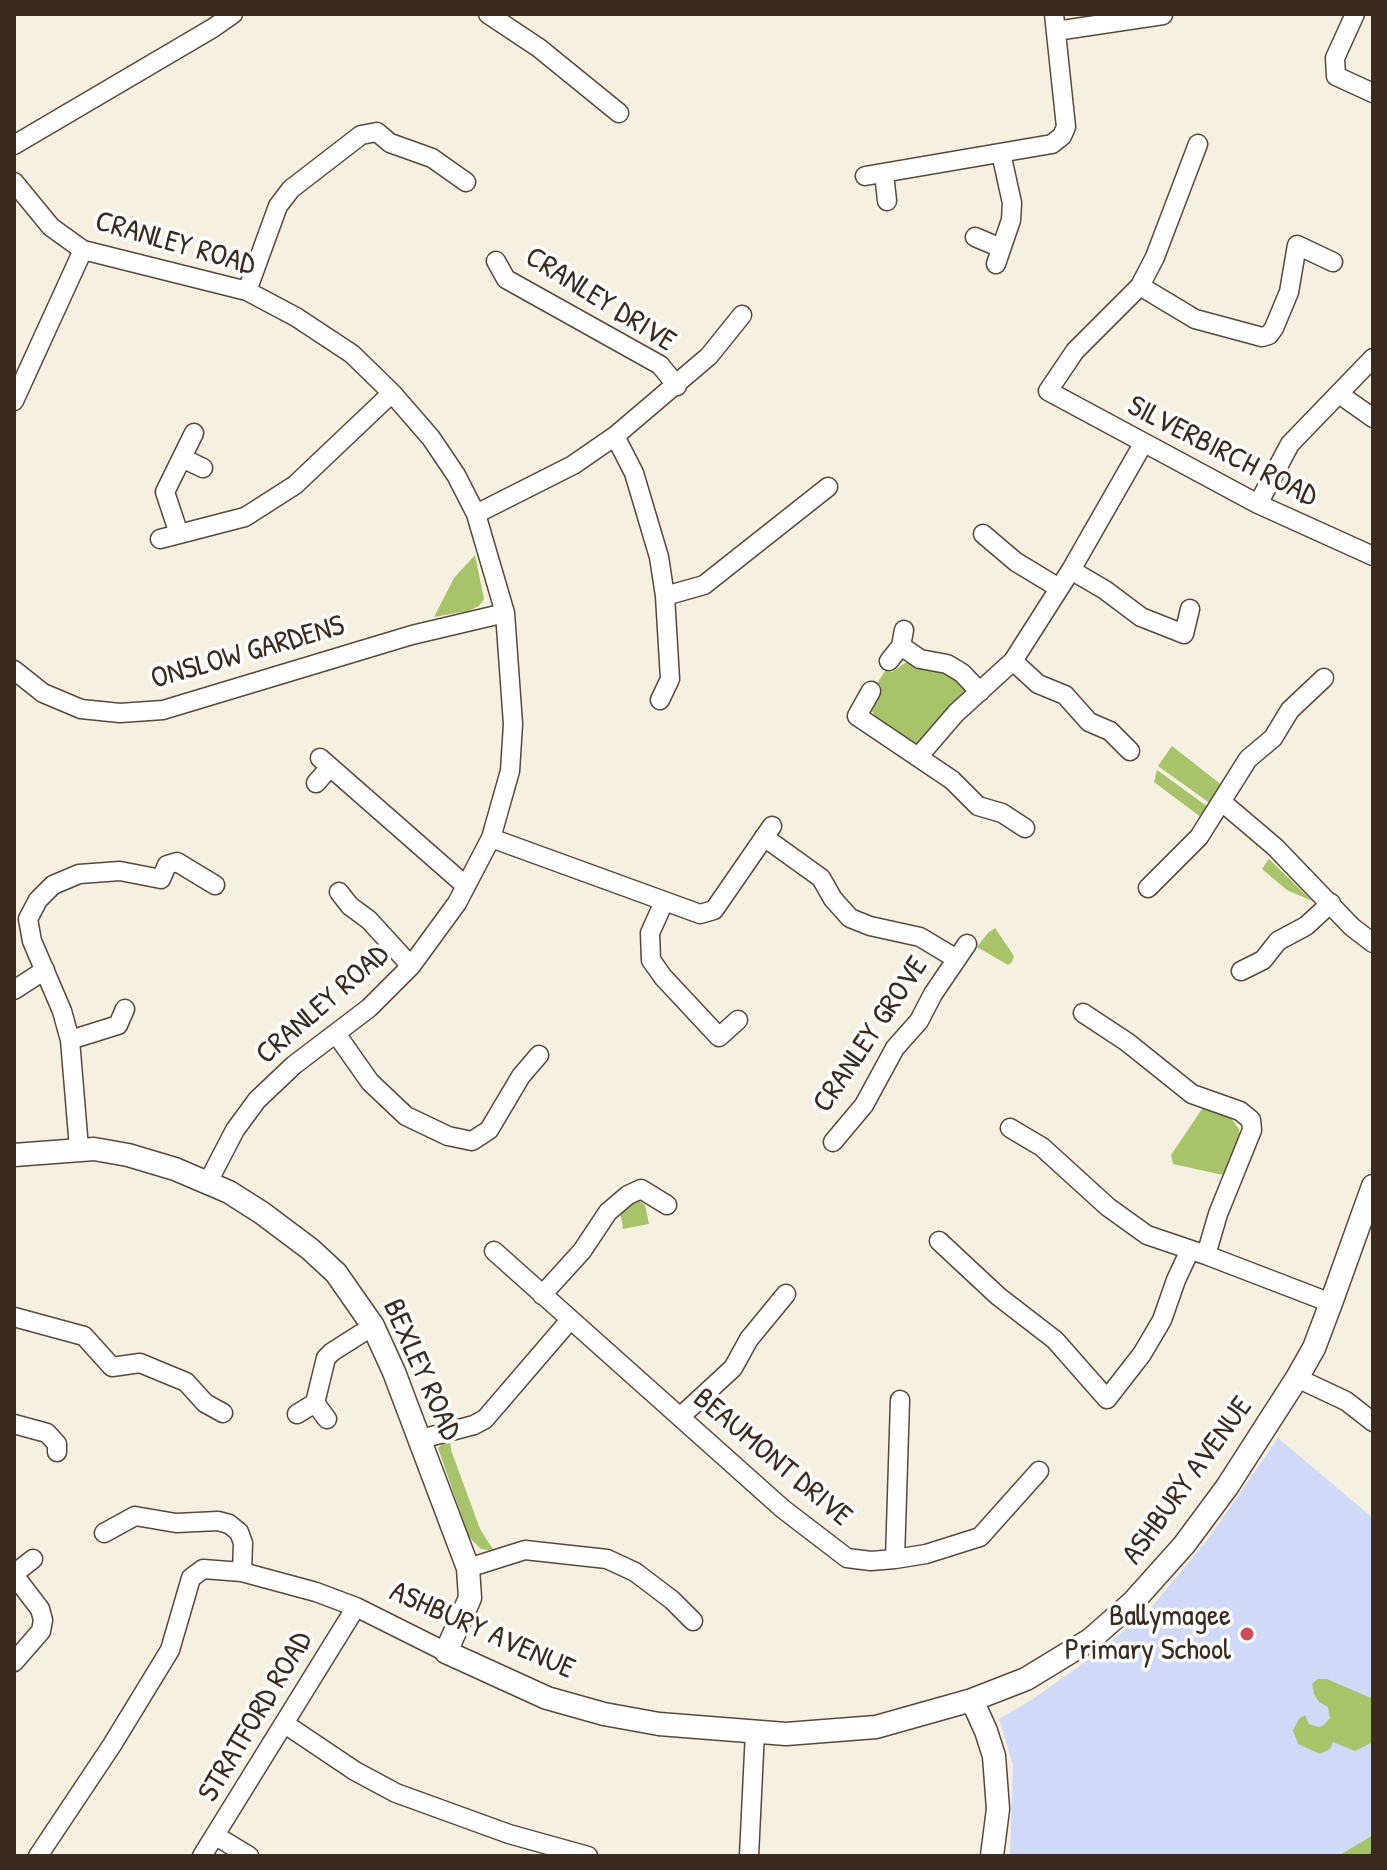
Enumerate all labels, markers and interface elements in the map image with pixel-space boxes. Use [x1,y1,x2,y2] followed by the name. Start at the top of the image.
[91,204,259,284] street label: CRANLEY ROAD
[518,240,682,360] street label: CRANLEY DRIVE
[1121,389,1323,515] street label: SILVERBIRCH ROAD
[147,608,349,698] street label: ONSLOW GARDENS
[249,937,397,1073] street label: CRANLEY ROAD
[806,950,936,1120] street label: CRANLEY GROVE
[374,1294,468,1446] street label: BEXLEY ROAD
[685,1381,859,1535] street label: BEAUMONT DRIVE
[1115,1390,1261,1572] street label: ASHBURY AVENUE
[384,1574,580,1688] street label: ASHBURY AVENUE
[1065,1599,1231,1670] place label: Ballymagee Primary School
[191,1625,321,1809] street label: STRATFORD ROAD
[1238,1625,1256,1643] marker: Ballymagee Primary School

